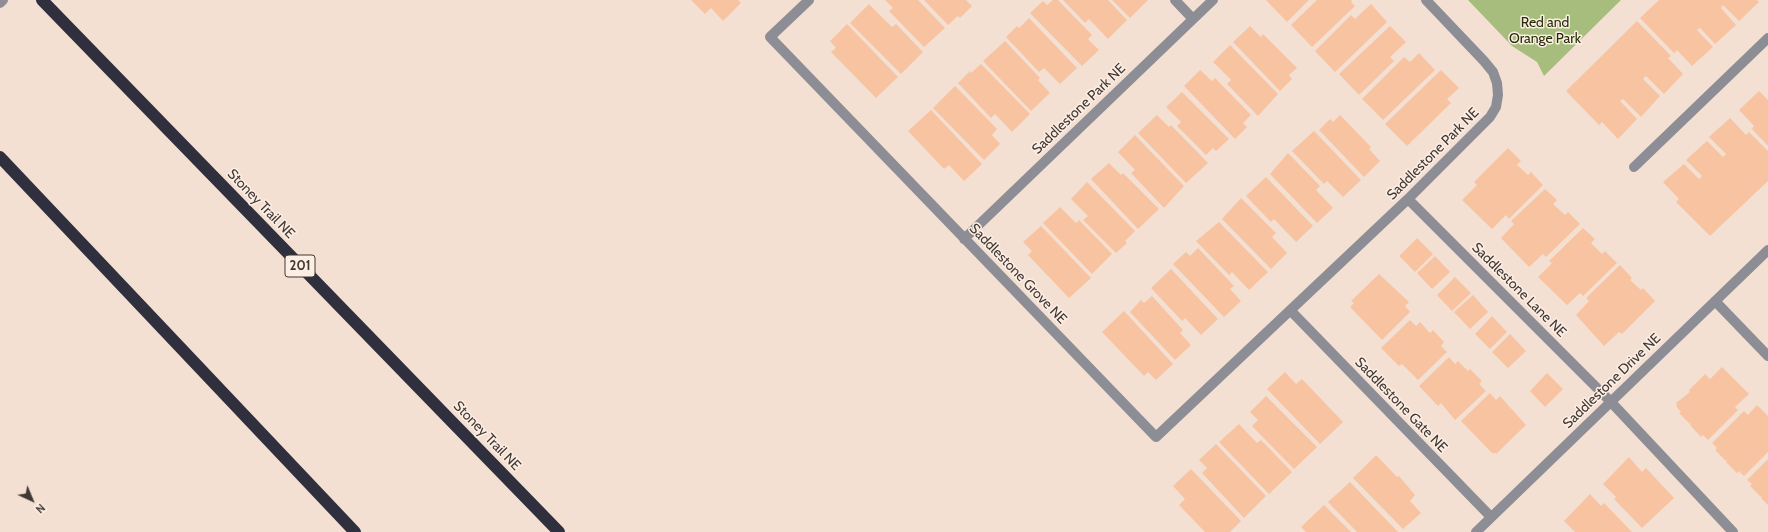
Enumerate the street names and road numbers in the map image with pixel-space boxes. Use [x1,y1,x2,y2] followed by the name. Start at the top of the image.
[1029,60,1129,158] street label: Saddlestone Park NE
[1384,105,1482,203] street label: Saddlestone Park NE
[224,166,298,242] street label: Stoney Trail NE
[966,220,1070,328] street label: Saddlestone Grove NE
[1468,239,1570,341] street label: Saddlestone Lane NE
[285,255,315,277] road number: 201
[1560,330,1664,432] street label: Saddlestone Drive NE
[1351,354,1451,456] street label: Saddlestone Gate NE
[450,398,524,474] street label: Stoney Trail NE

